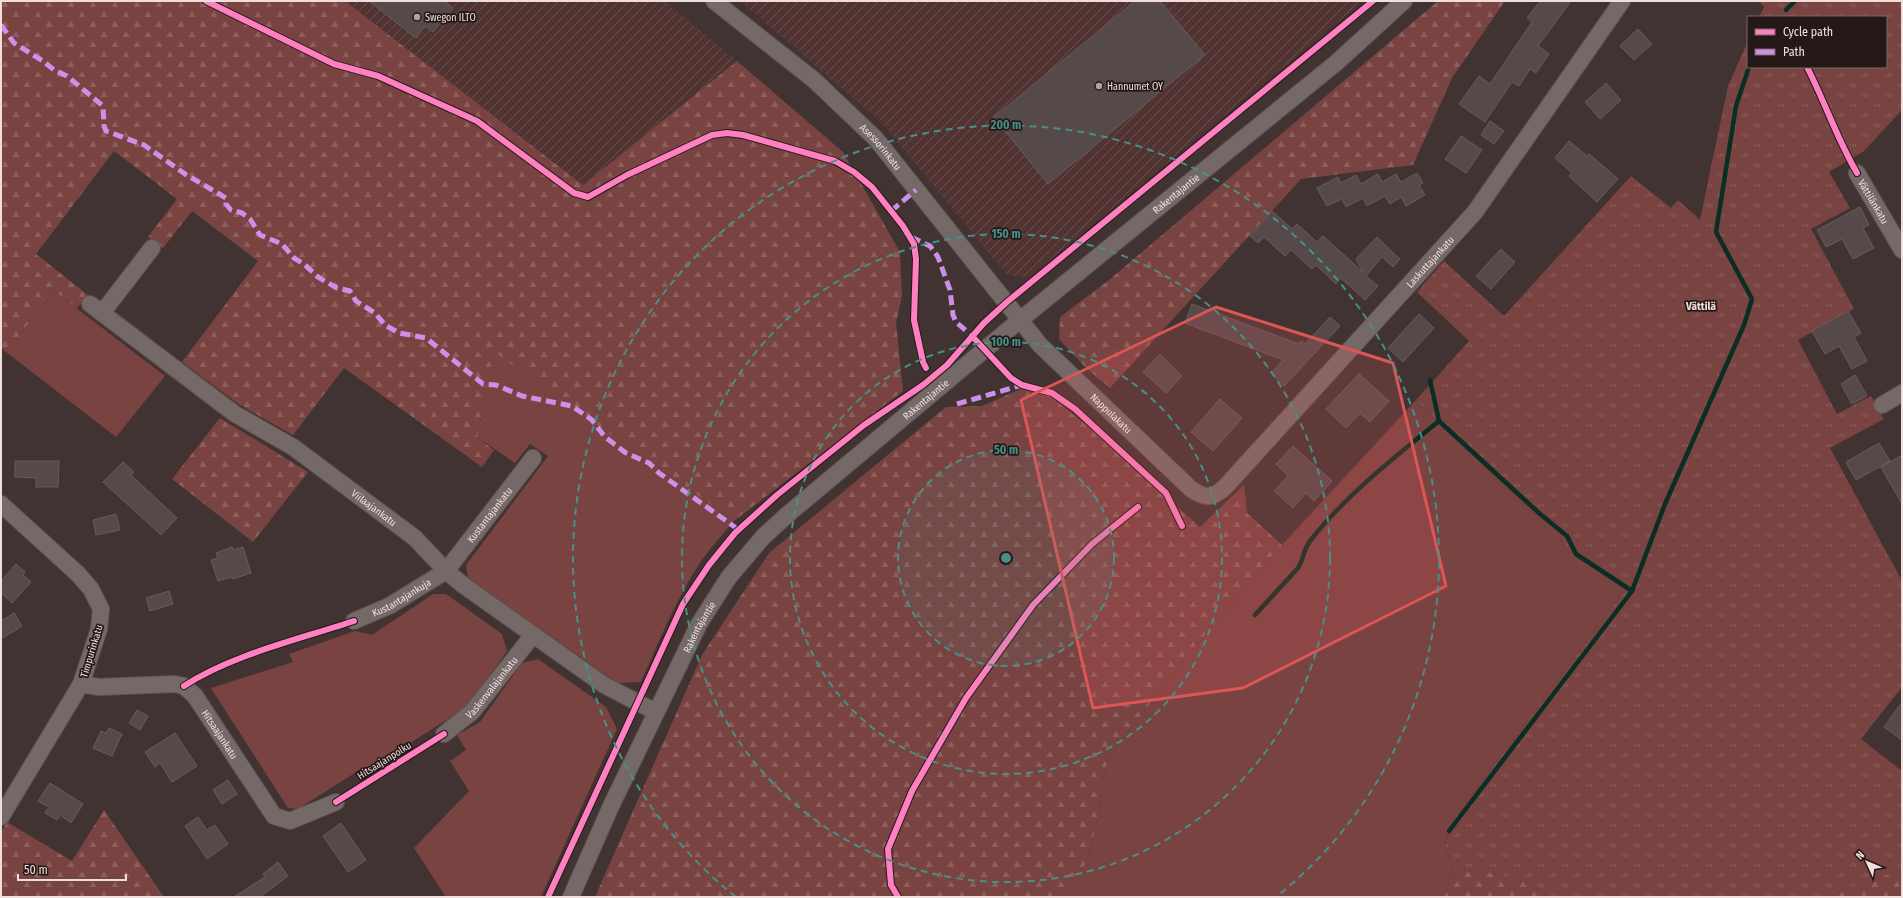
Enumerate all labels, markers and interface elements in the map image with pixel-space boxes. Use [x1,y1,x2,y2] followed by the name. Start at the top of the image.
[412,12,422,22] marker: Swegon ILTO
[425,12,476,24] place label: Swegon ILTO
[1747,16,1887,68] legend
[1783,25,1833,39] text: Cycle path
[1783,45,1805,59] text: Path
[1094,81,1104,91] marker: Hannumet OY
[1107,81,1163,93] place label: Hannumet OY
[990,118,1021,132] text: 200 m
[857,122,903,173] street label: Asessorinkatu
[1151,172,1202,217] street label: Rakentajantie
[1855,178,1890,226] street label: Vättilänkatu
[991,227,1021,241] text: 150 m
[1404,234,1457,291] street label: Laskuttajankatu
[1685,300,1716,313] district label: Vättilä
[991,335,1021,349] text: 100 m
[901,377,952,423] street label: Rakentajantie
[1088,391,1134,436] street label: Nappulakatu
[994,443,1018,457] text: 50 m
[465,485,515,545] street label: Kustantajankatu
[349,488,398,529] street label: Viilaajankatu
[999,551,1013,565] centre of rings
[370,577,434,620] street label: Kustantajankuja
[681,600,719,655] street label: Rakentajantie
[78,623,106,679] street label: Timpurinkatu
[464,655,520,722] street label: Vaskenvalajankatu
[199,708,240,761] street label: Hitsaajankatu
[355,739,414,782] street label: Hitsaajanpolku
[1847,842,1887,882] north arrow
[1853,849,1867,862] text: N
[18,856,126,882] scale bar
[24,863,48,877] text: 50 m

